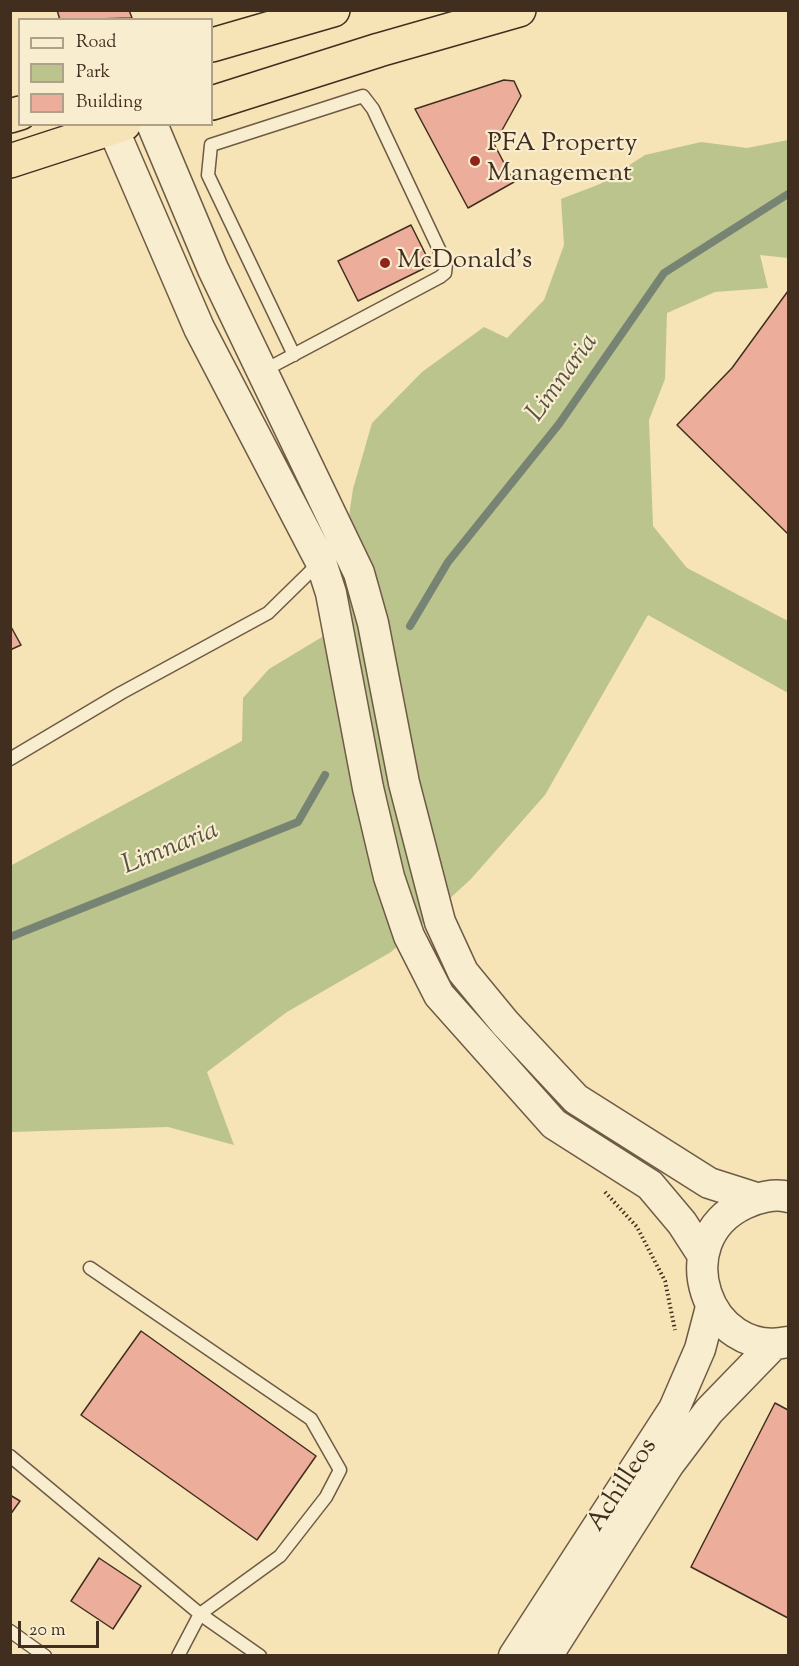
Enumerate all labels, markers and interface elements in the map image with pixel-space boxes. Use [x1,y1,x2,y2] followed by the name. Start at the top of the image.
[18,18,213,126] legend
[76,30,116,56] text: Road
[76,60,110,86] text: Park
[76,90,142,116] text: Building
[487,130,637,192] place label: PFA Property Management
[468,154,482,168] marker: PFA Property Management
[397,247,532,279] place label: McDonald's
[378,256,392,270] marker: McDonald's
[521,329,607,429] water label: Limnaria
[118,816,224,884] water label: Limnaria
[582,1434,666,1538] street label: Achilleos
[21,1609,102,1647] scale bar
[29,1618,66,1644] text: 20 m

